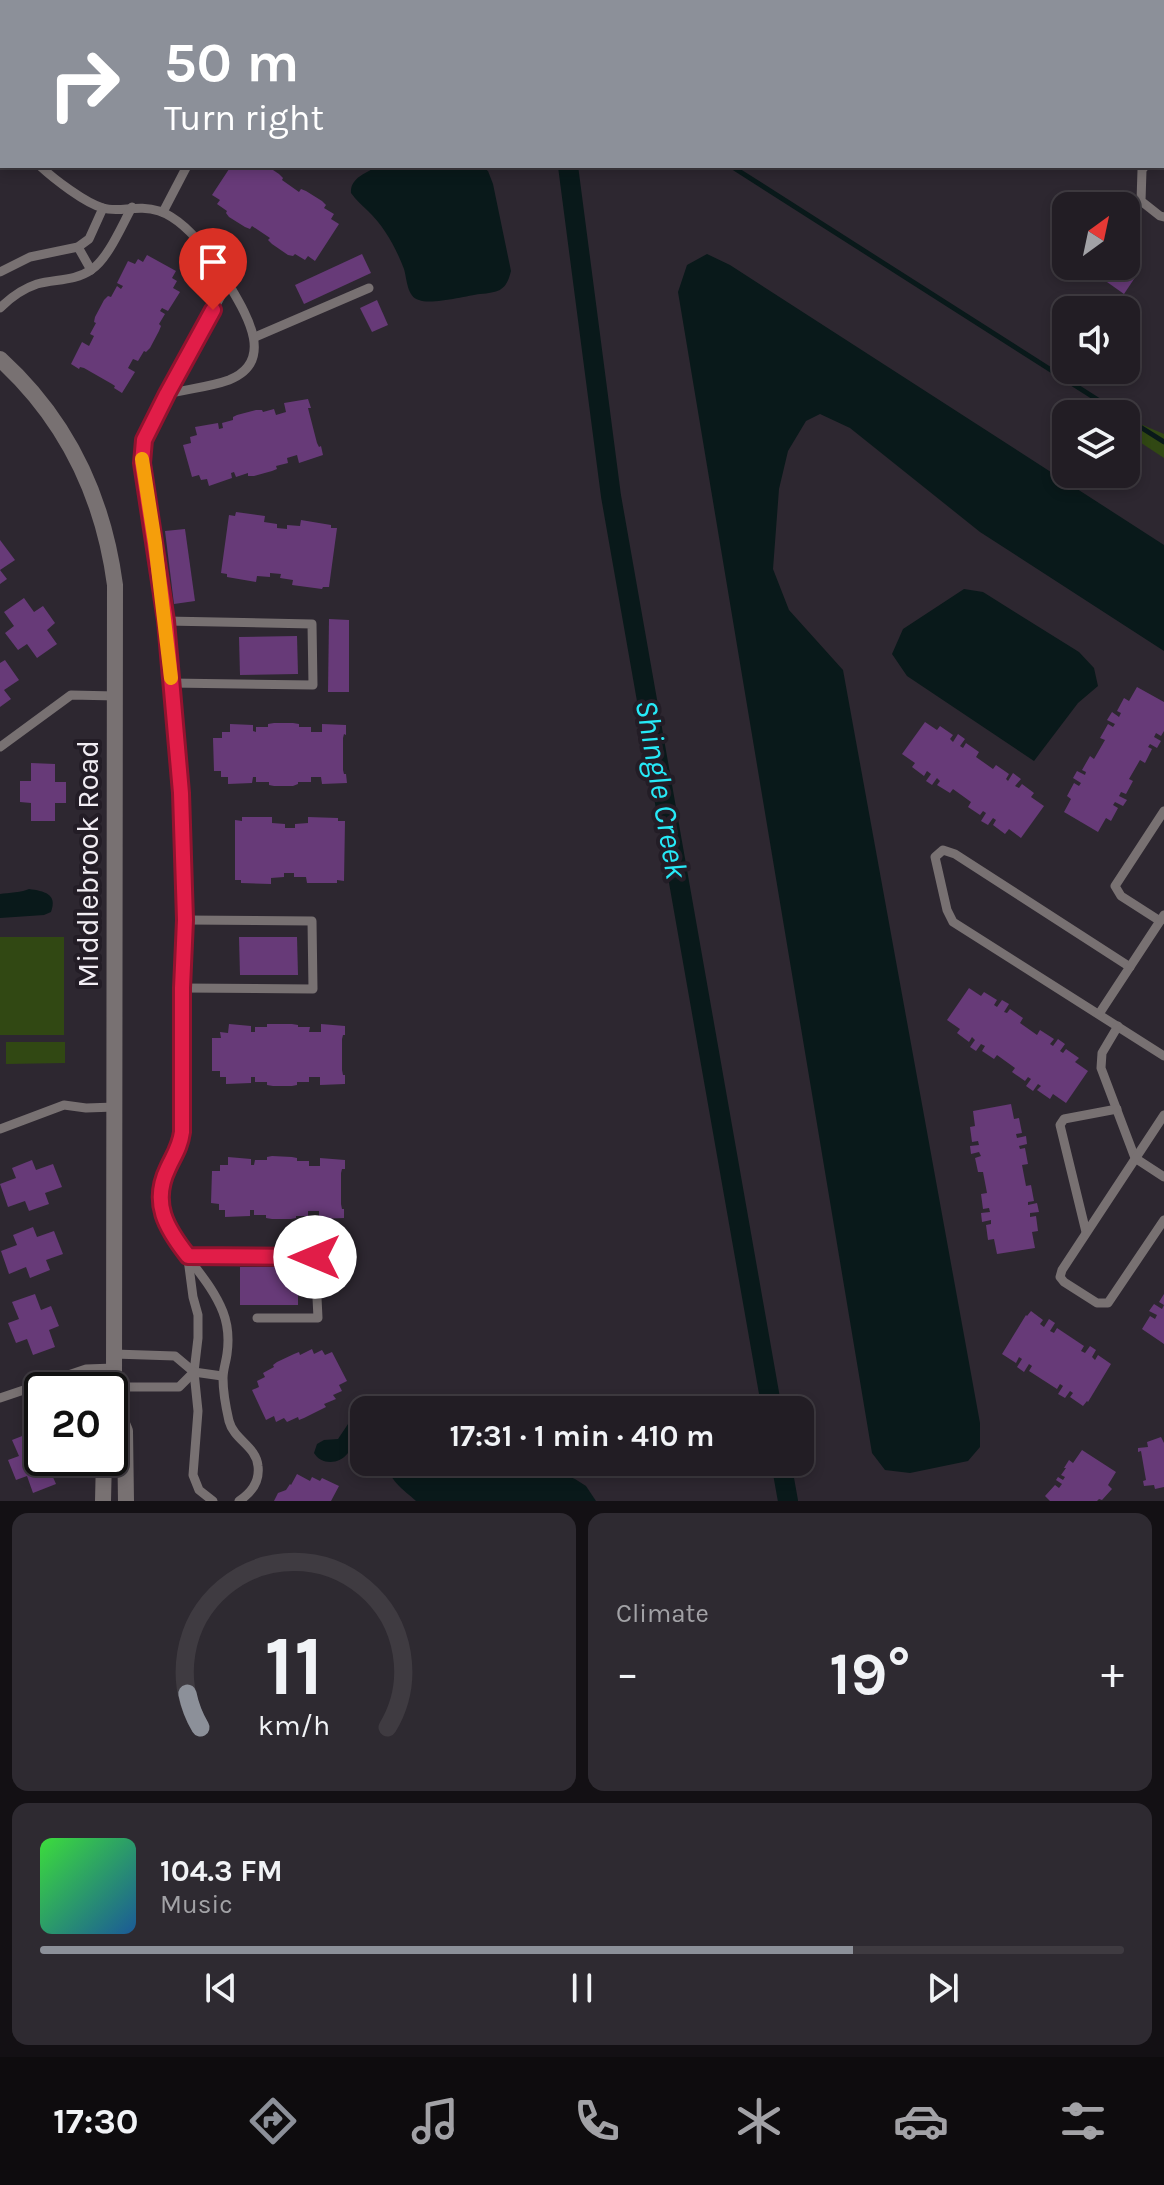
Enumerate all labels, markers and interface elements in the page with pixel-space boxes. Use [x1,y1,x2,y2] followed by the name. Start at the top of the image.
[164,30,299,95] text: 50 m
[32,32,136,136] icon: right
[164,97,324,139] text: Turn right
[1052,192,1140,280] north arrow
[1052,192,1140,488] map controls
[179,228,247,310] pin
[191,240,235,284] icon: arrive
[1052,296,1140,384] button: sound
[1052,400,1140,488] button: layers
[628,697,696,882] water label: Shingle Creek
[70,740,106,988] street label: Middlebrook Road
[273,1215,357,1299] position arrow
[24,1372,128,1476] speed limit sign: 20
[449,1418,715,1454] text: 17:31 · 1 min · 410 m
[616,1598,709,1629] text: Climate
[264,1618,324,1715] text: 11
[829,1639,911,1709] text: 19°
[616,1648,639,1699] text: −
[1101,1648,1124,1699] text: +
[258,1709,330,1742] text: km/h
[160,1853,283,1889] text: 104.3 FM
[160,1889,233,1920] text: Music
[199,1966,243,2010] icon: previous
[560,1966,604,2010] icon: pause
[921,1966,965,2010] icon: next
[245,2093,301,2149] icon: directions
[407,2093,463,2149] icon: music
[569,2093,625,2149] icon: phone
[731,2093,787,2149] icon: climate
[893,2093,949,2149] icon: car
[1055,2093,1111,2149] icon: filters
[53,2100,139,2142] text: 17:30

